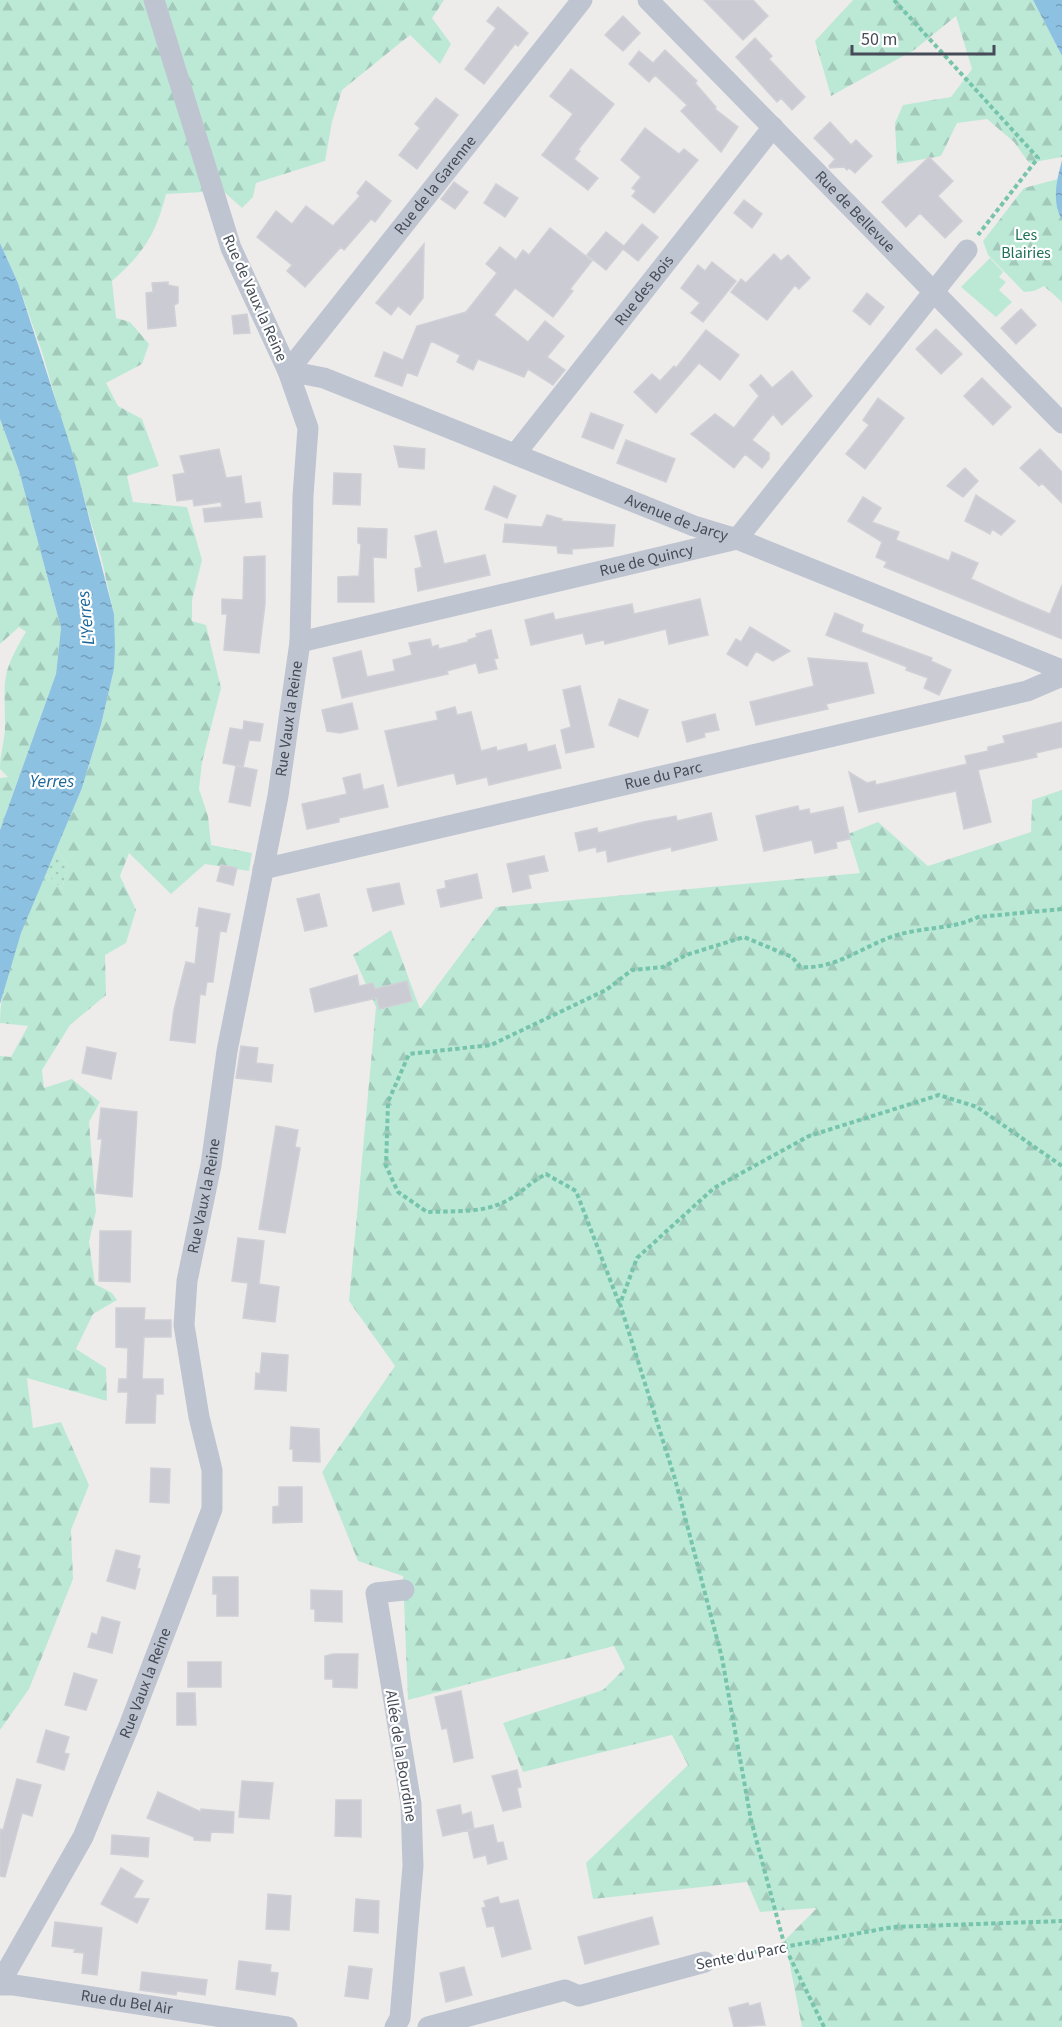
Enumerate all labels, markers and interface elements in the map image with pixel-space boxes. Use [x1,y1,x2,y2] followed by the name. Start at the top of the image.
[852,18,994,56] scale bar
[861,27,897,52] text: 50 m
[389,131,481,240] street label: Rue de la Garenne
[810,166,900,257] street label: Rue de Bellevue
[1001,224,1051,264] park label: Les Blairies
[217,231,293,365] street label: Rue de Vaux la Reine
[609,250,679,330] street label: Rue des Bois
[622,488,731,547] street label: Avenue de Jarcy
[597,538,696,582] street label: Rue de Quincy
[71,590,101,646] water label: L'Yerres
[270,659,308,778] street label: Rue Vaux la Reine
[622,756,704,795] street label: Rue du Parc
[30,769,74,794] water label: Yerres
[182,1137,226,1256] street label: Rue Vaux la Reine
[114,1625,177,1742] street label: Rue Vaux la Reine
[380,1689,422,1823] street label: Allée de la Bourdine
[694,1936,788,1976] street label: Sente du Parc
[79,1984,175,2020] street label: Rue du Bel Air

